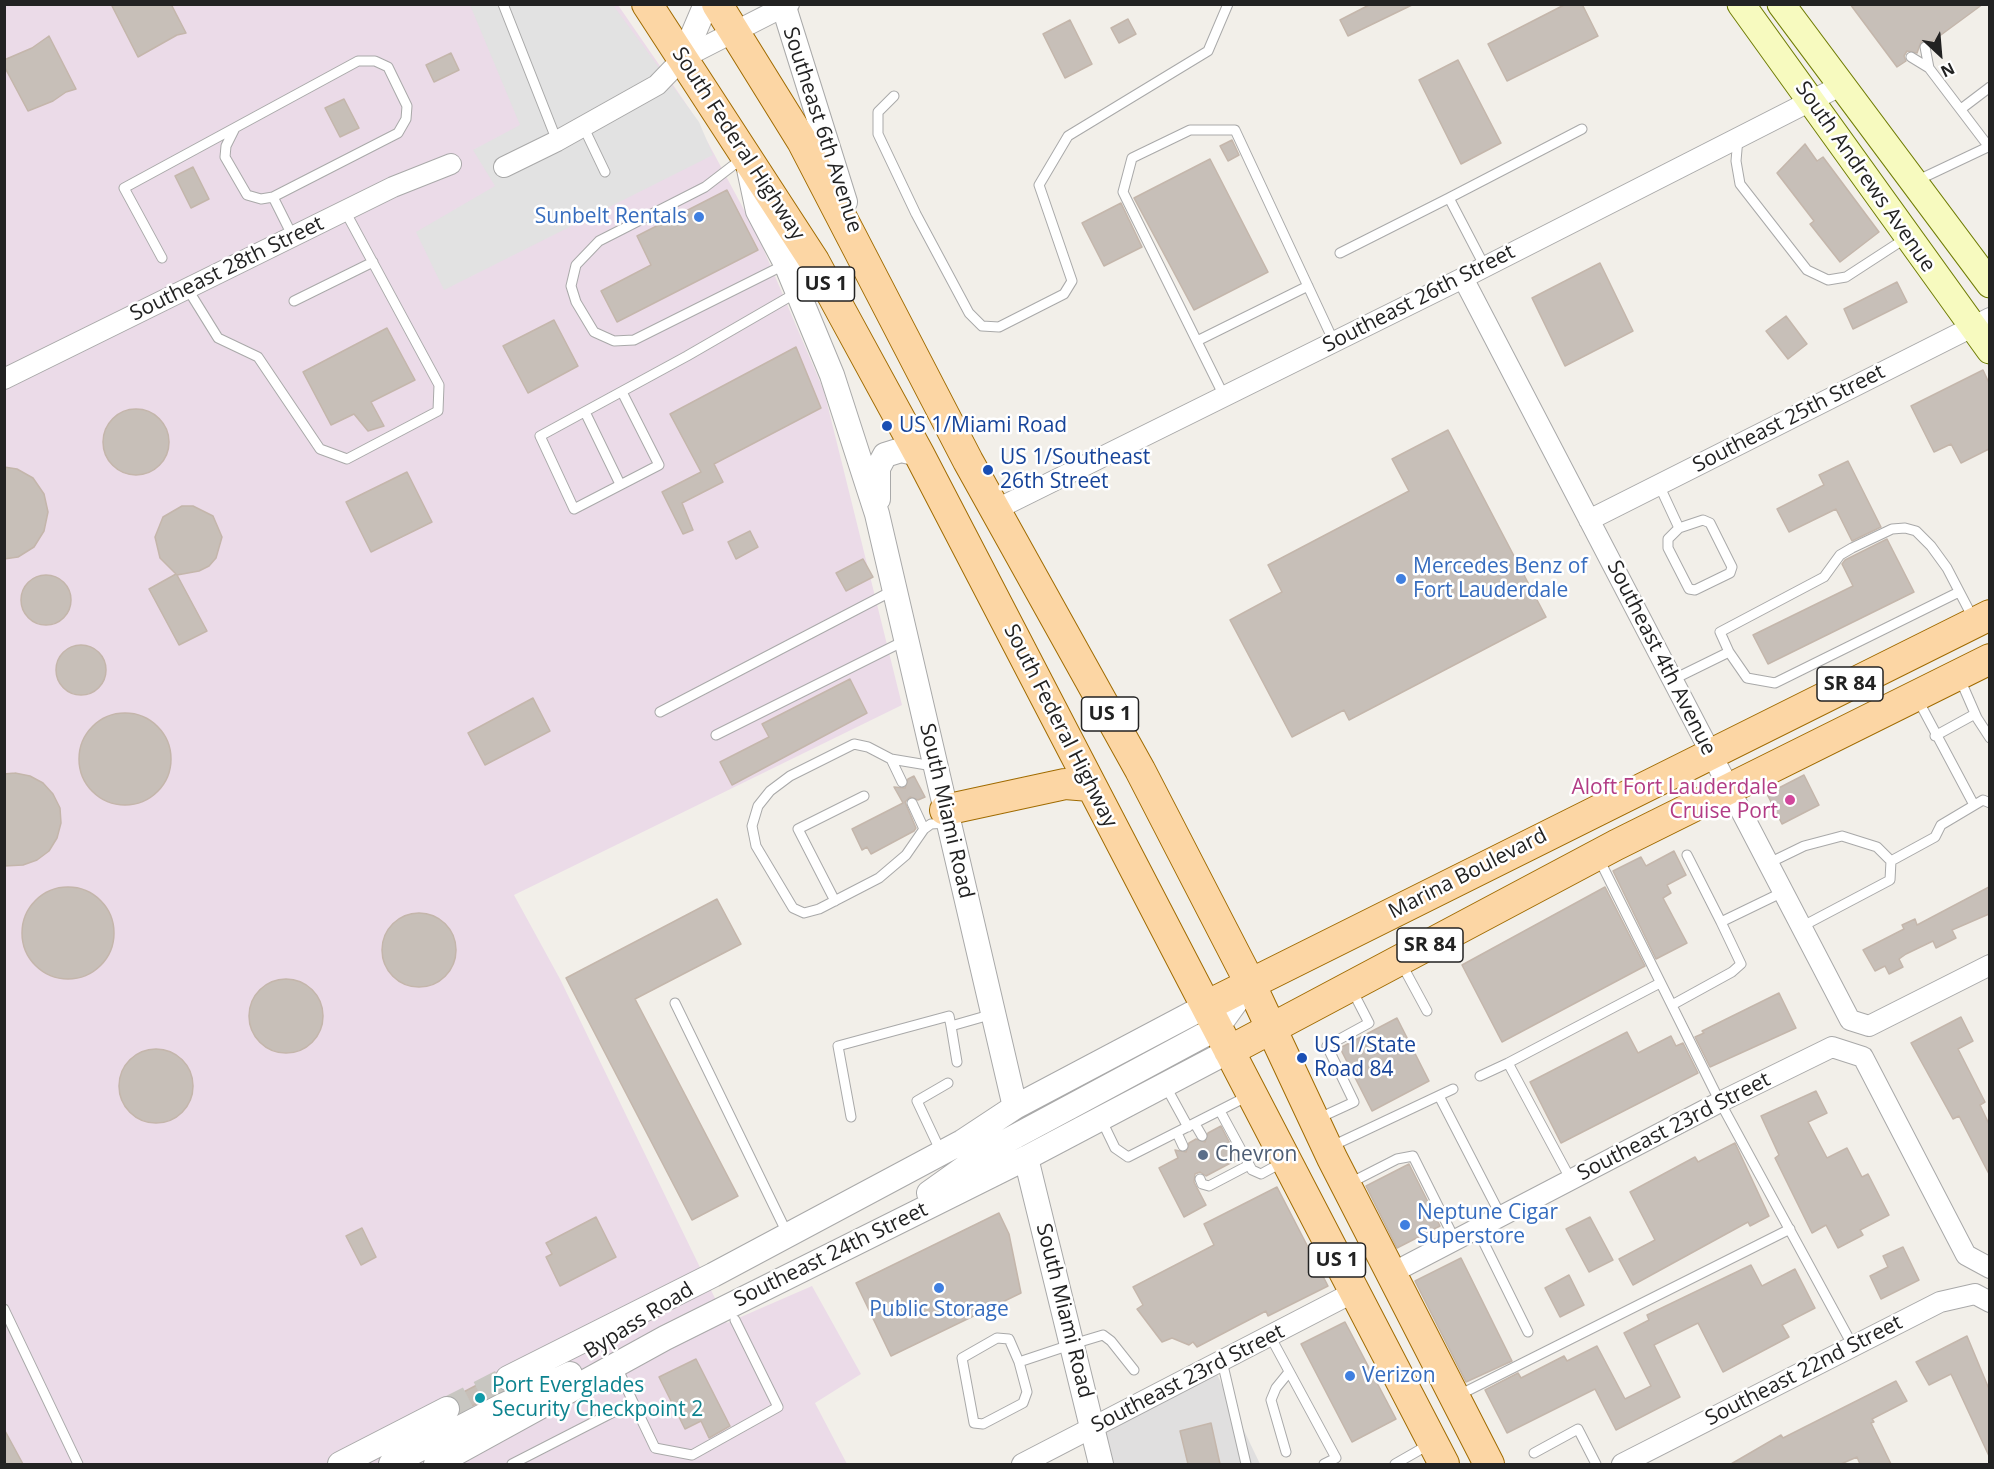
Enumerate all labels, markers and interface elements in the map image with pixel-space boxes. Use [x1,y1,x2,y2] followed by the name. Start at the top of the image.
[777,24,867,236] street label: Southeast 6th Avenue
[1910,24,1970,84] north arrow
[666,43,810,245] street label: South Federal Highway
[1937,57,1959,83] text: N
[1790,77,1940,277] street label: South Andrews Avenue
[535,204,687,230] place label: Sunbelt Rentals
[692,210,706,224] marker: Sunbelt Rentals
[126,211,328,327] street label: Southeast 28th Street
[1319,240,1519,358] street label: Southeast 26th Street
[798,267,854,301] road number: US 1
[1689,360,1889,478] street label: Southeast 25th Street
[899,413,1067,439] place label: US 1/Miami Road
[880,419,894,433] marker: US 1/Miami Road
[1000,445,1150,495] place label: US 1/Southeast 26th Street
[981,463,995,477] marker: US 1/Southeast 26th Street
[1413,554,1587,604] place label: Mercedes Benz of Fort Lauderdale
[1601,557,1721,759] street label: Southeast 4th Avenue
[1394,572,1408,586] marker: Mercedes Benz of Fort Lauderdale
[998,620,1122,832] street label: South Federal Highway
[1817,667,1883,701] road number: SR 84
[1082,697,1138,731] road number: US 1
[914,721,978,901] street label: South Miami Road
[1571,775,1778,825] place label: Aloft Fort Lauderdale Cruise Port
[1783,793,1797,807] marker: Aloft Fort Lauderdale Cruise Port
[1385,823,1551,925] street label: Marina Boulevard
[1397,928,1463,962] road number: SR 84
[1314,1033,1416,1083] place label: US 1/State Road 84
[1295,1051,1309,1065] marker: US 1/State Road 84
[1573,1067,1775,1187] street label: Southeast 23rd Street
[1215,1142,1297,1168] place label: Chevron
[1196,1148,1210,1162] marker: Chevron
[730,1197,932,1313] street label: Southeast 24th Street
[1417,1200,1558,1250] place label: Neptune Cigar Superstore
[1398,1218,1412,1232] marker: Neptune Cigar Superstore
[1030,1221,1098,1401] street label: South Miami Road
[1308,1243,1366,1277] road number: US 1
[580,1277,698,1365] street label: Bypass Road
[932,1281,946,1295] marker: Public Storage
[869,1297,1009,1323] place label: Public Storage
[1701,1310,1907,1432] street label: Southeast 22nd Street
[1087,1319,1289,1439] street label: Southeast 23rd Street
[1362,1363,1436,1389] place label: Verizon
[1343,1369,1357,1383] marker: Verizon
[492,1373,703,1423] place label: Port Everglades Security Checkpoint 2
[473,1391,487,1405] marker: Port Everglades Security Checkpoint 2

